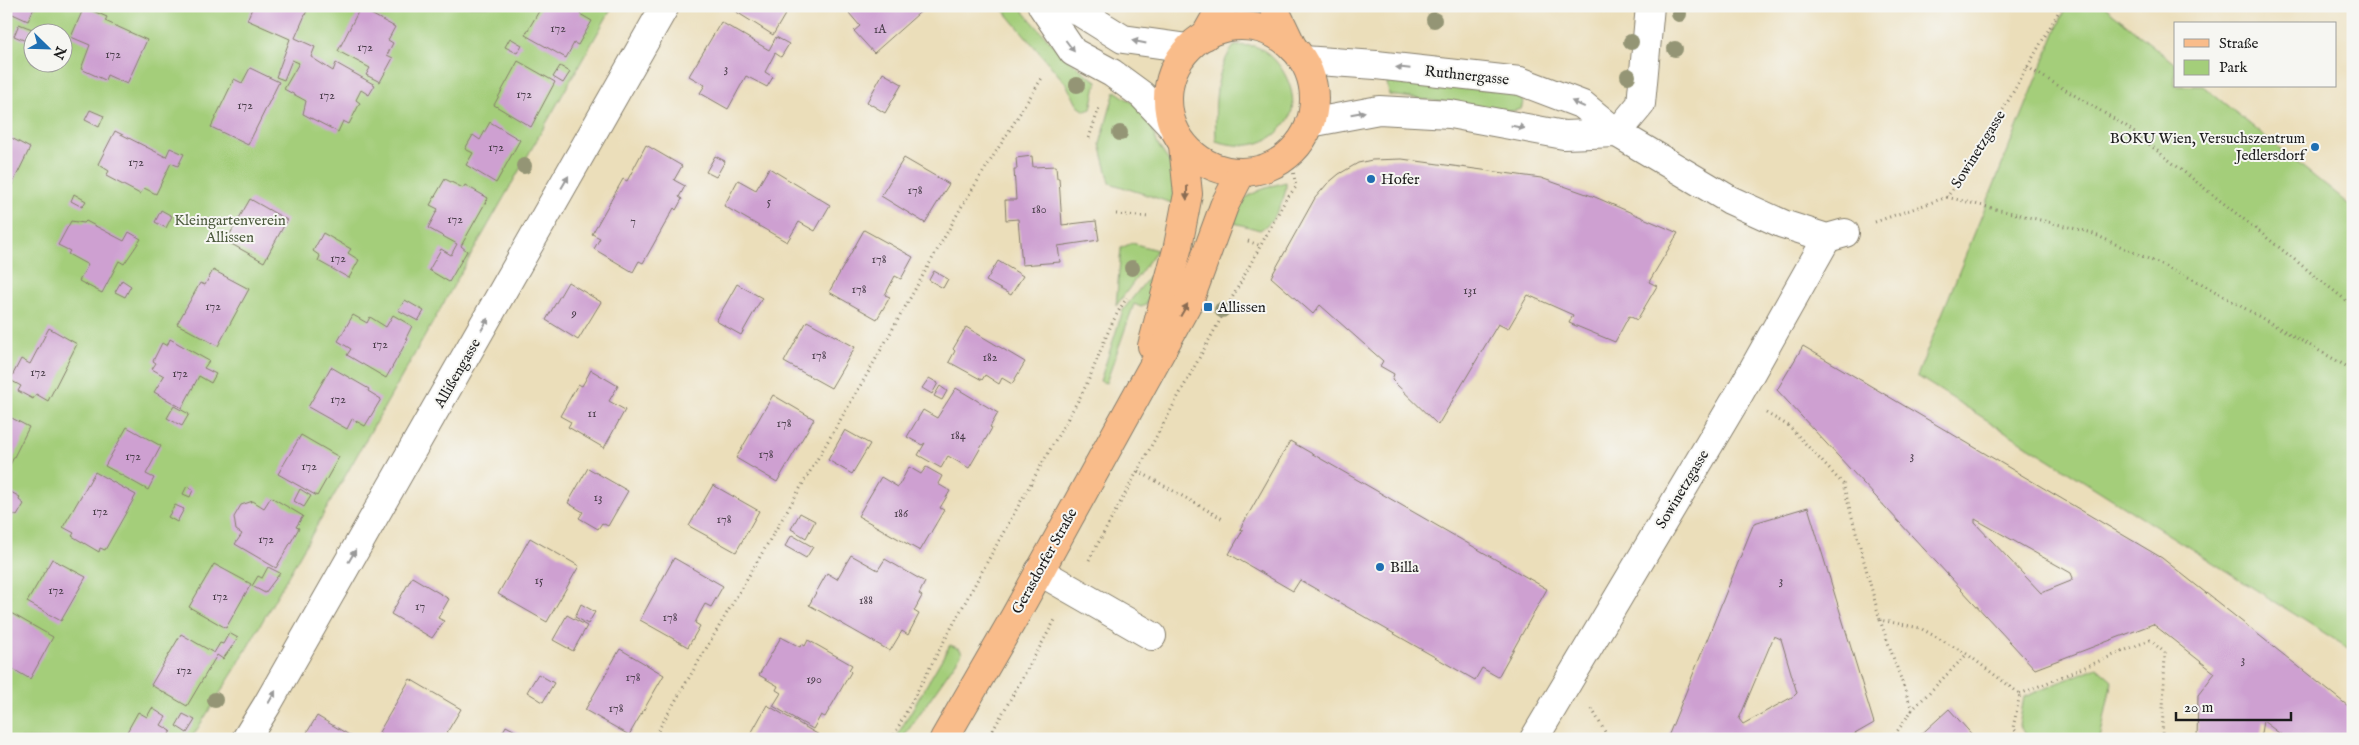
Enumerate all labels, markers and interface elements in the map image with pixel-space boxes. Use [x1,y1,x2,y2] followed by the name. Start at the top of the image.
[550,21,566,36] house number: 172
[22,22,72,72] north arrow
[874,22,887,37] house number: 1A
[2174,22,2336,88] legend
[2219,34,2259,53] text: Straße
[1132,38,1147,46] one-way arrow
[1064,39,1075,52] one-way arrow
[357,40,373,55] house number: 172
[48,43,70,62] text: N
[105,47,121,62] house number: 172
[2219,58,2249,77] text: Park
[724,61,728,76] house number: 3
[1424,62,1510,89] street label: Ruthnergasse
[1395,64,1411,72] one-way arrow
[516,87,532,102] house number: 172
[319,88,335,103] house number: 172
[237,98,253,113] house number: 172
[1571,99,1585,107] one-way arrow
[1947,107,2010,192] street label: Sowinetzgasse
[1350,109,1366,117] one-way arrow
[1511,123,1527,131] one-way arrow
[2110,129,2308,165] place label: BOKU Wien, Versuchszentrum Jedlersdorf
[488,140,504,155] house number: 172
[2309,141,2321,153] marker: BOKU Wien, Versuchszentrum Jedlersdorf
[128,155,144,170] house number: 172
[1381,170,1420,189] place label: Hofer
[1365,173,1377,185] marker: Hofer
[561,175,569,190] one-way arrow
[908,183,923,198] house number: 178
[1183,186,1191,202] one-way arrow
[767,194,772,209] house number: 5
[1031,202,1047,217] house number: 180
[174,211,286,247] park label: Kleingartenverein Allissen
[447,212,463,227] house number: 172
[630,214,636,229] house number: 7
[330,251,346,266] house number: 172
[872,252,887,267] house number: 178
[852,282,867,297] house number: 178
[1463,283,1477,298] house number: 131
[1217,298,1266,317] place label: Allissen
[205,299,221,314] house number: 172
[1202,301,1214,313] marker: Allissen
[1179,303,1188,316] one-way arrow
[570,306,577,321] house number: 9
[480,317,489,330] one-way arrow
[429,335,485,412] street label: Allißengasse
[372,337,388,352] house number: 172
[812,348,827,363] house number: 178
[983,350,998,365] house number: 182
[30,365,46,380] house number: 172
[172,366,188,381] house number: 172
[330,392,346,407] house number: 172
[588,406,596,421] house number: 11
[777,416,792,431] house number: 178
[950,428,966,443] house number: 184
[1651,446,1713,532] street label: Sowinetzgasse
[759,447,774,462] house number: 178
[1910,448,1914,463] house number: 3
[125,449,141,464] house number: 172
[301,459,317,474] house number: 172
[594,490,602,505] house number: 13
[92,504,108,519] house number: 172
[1007,505,1081,618] street label: Gerasdorfer Straße
[894,506,909,521] house number: 186
[717,512,732,527] house number: 178
[258,532,274,547] house number: 172
[348,549,357,563] one-way arrow
[1390,558,1419,577] place label: Billa
[1374,561,1386,573] marker: Billa
[535,573,544,588] house number: 15
[1779,573,1783,588] house number: 3
[48,583,64,598] house number: 172
[212,589,228,604] house number: 172
[859,593,873,608] house number: 188
[415,599,425,614] house number: 17
[663,610,678,625] house number: 178
[2241,652,2245,667] house number: 3
[176,663,192,678] house number: 172
[626,670,641,685] house number: 178
[806,672,822,687] house number: 190
[268,690,276,705] one-way arrow
[2176,690,2292,722] scale bar
[2184,698,2214,717] text: 20 m
[609,701,624,716] house number: 178

